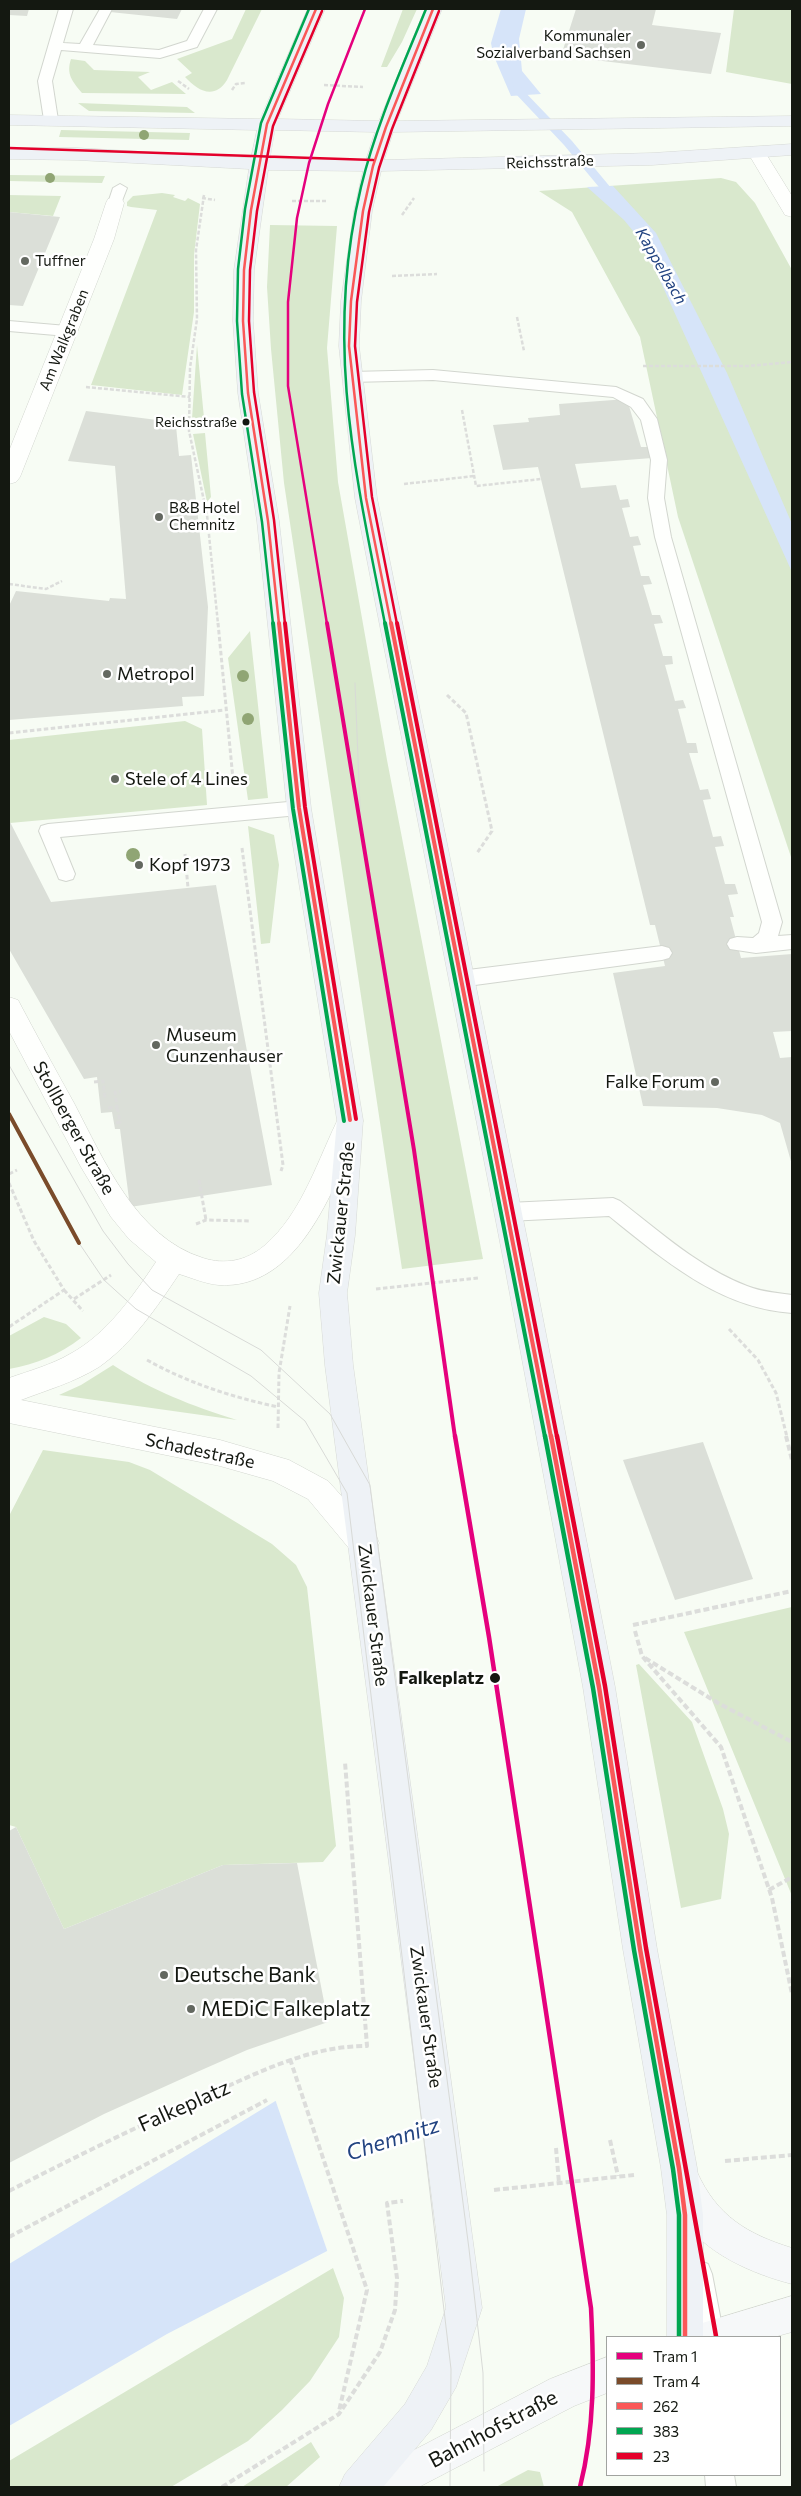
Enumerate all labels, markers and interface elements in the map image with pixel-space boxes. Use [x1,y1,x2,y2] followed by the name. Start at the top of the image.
[476,27,631,62] place label: Kommunaler Sozialverband Sachsen
[635,39,647,51] marker: Kommunaler Sozialverband Sachsen
[506,151,594,173] street label: Reichsstraße
[631,224,691,308] water label: Kappelbach
[35,252,86,270] place label: Tuffner
[19,255,31,267] marker: Tuffner
[35,287,93,393] street label: Am Walkgraben
[155,414,237,430] place label: Reichsstraße
[241,417,251,427] marker: Reichsstraße
[169,499,240,534] place label: B&B Hotel Chemnitz
[153,511,165,523] marker: B&B Hotel Chemnitz
[117,663,195,685] place label: Metropol
[101,668,113,680] marker: Metropol
[125,768,248,790] place label: Stele of 4 Lines
[109,773,121,785] marker: Stele of 4 Lines
[149,854,231,876] place label: Kopf 1973
[133,859,145,871] marker: Kopf 1973
[166,1024,283,1066] place label: Museum Gunzenhauser
[150,1039,162,1051] marker: Museum Gunzenhauser
[28,1058,120,1198] street label: Stollberger Straße
[605,1071,705,1093] place label: Falke Forum
[709,1076,721,1088] marker: Falke Forum
[323,1141,359,1285] street label: Zwickauer Straße
[143,1429,257,1473] street label: Schadestraße
[354,1543,392,1687] street label: Zwickauer Straße
[398,1667,484,1689] place label: Falkeplatz
[488,1671,502,1685] marker: Falkeplatz
[405,1945,447,2089] street label: Zwickauer Straße
[174,1962,316,1988] place label: Deutsche Bank
[158,1969,170,1981] marker: Deutsche Bank
[201,1996,371,2022] place label: MEDiC Falkeplatz
[185,2003,197,2015] marker: MEDiC Falkeplatz
[134,2075,234,2137] street label: Falkeplatz
[343,2112,443,2166] water label: Chemnitz
[606,2336,781,2476] legend
[653,2347,697,2365] text: Tram 1
[653,2372,700,2390] text: Tram 4
[424,2385,562,2473] street label: Bahnhofstraße
[653,2397,679,2415] text: 262
[653,2422,679,2440] text: 383
[653,2447,670,2465] text: 23

